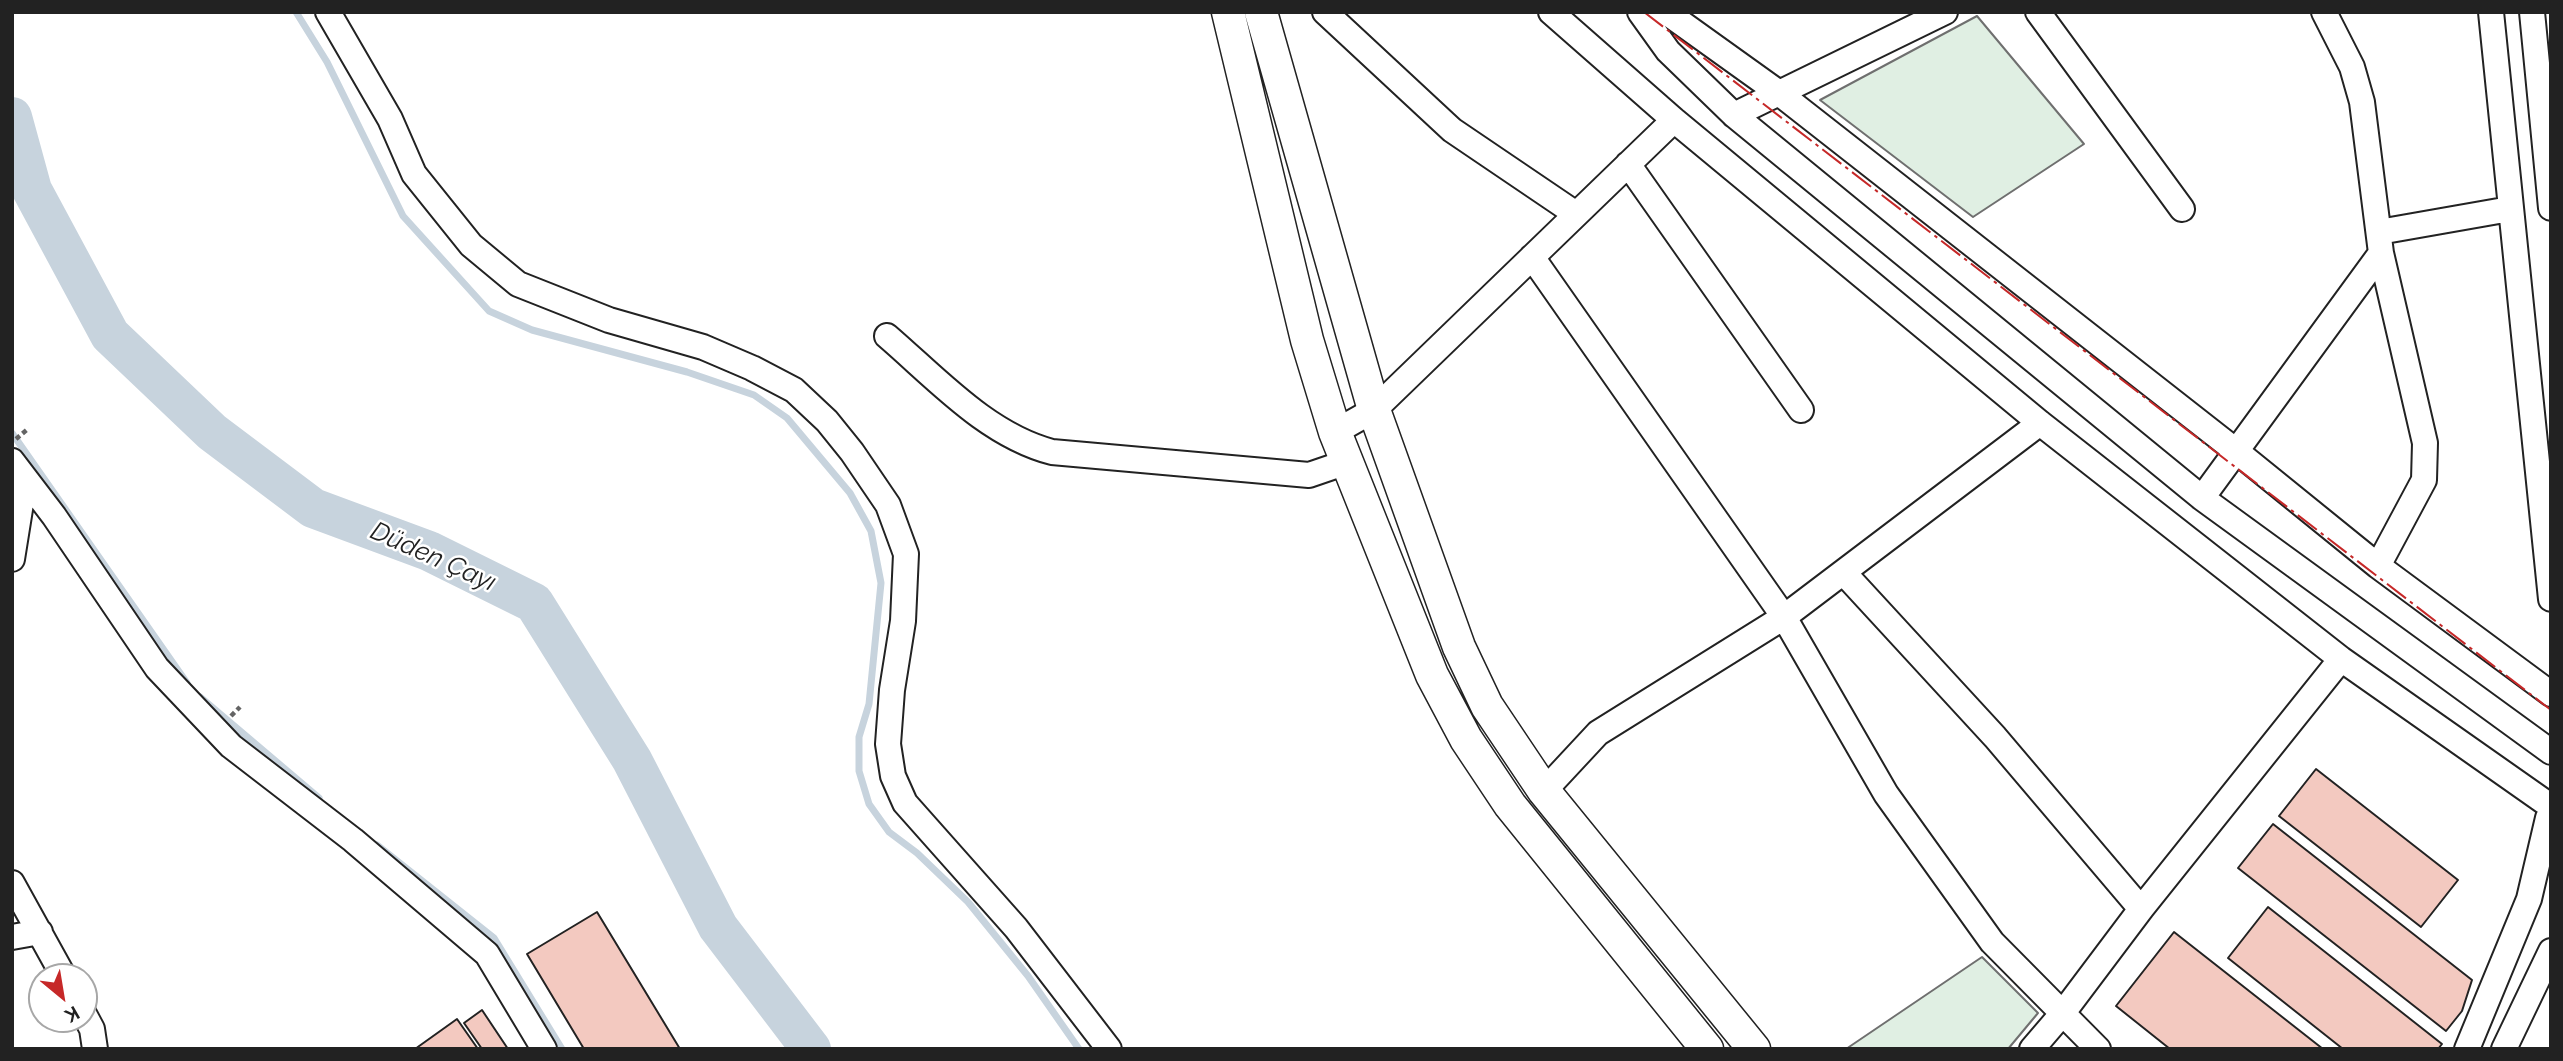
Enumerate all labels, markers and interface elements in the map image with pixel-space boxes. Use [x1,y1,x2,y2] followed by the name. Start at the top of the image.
[365,516,501,598] water label: Düden Çayı
[28,963,98,1033] north arrow
[61,1002,84,1027] text: K

